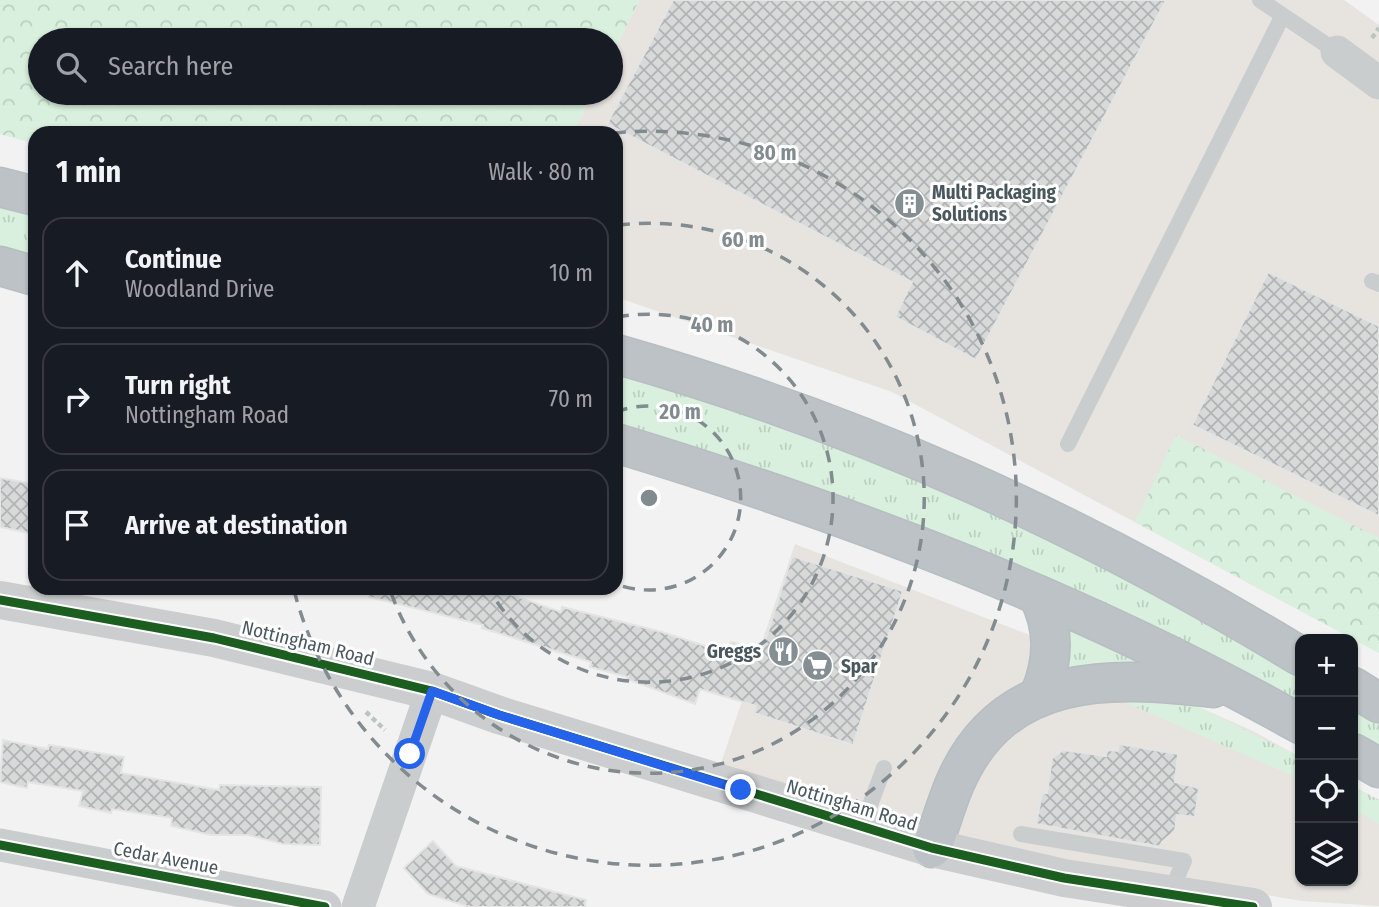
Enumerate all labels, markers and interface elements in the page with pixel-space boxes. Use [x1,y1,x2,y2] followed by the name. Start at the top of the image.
[28,28,623,105] search box
[52,48,90,86] icon: search
[108,51,233,82] text: Search here
[754,140,796,166] text: 80 m
[56,154,121,190] text: 1 min
[488,158,595,186] text: Walk · 80 m
[932,181,1056,226] place label: Multi Packaging Solutions
[892,186,926,220] building icon: Multi Packaging Solutions
[722,227,764,253] text: 60 m
[125,244,222,275] text: Continue
[58,254,96,292] icon: ahead
[549,259,593,287] text: 10 m
[125,275,274,303] text: Woodland Drive
[691,312,733,338] text: 40 m
[125,370,231,401] text: Turn right
[58,380,96,418] icon: right
[549,385,593,413] text: 70 m
[658,399,701,425] text: 20 m
[125,401,289,429] text: Nottingham Road
[637,486,661,510] centre of rings
[58,506,96,544] icon: arrive
[125,510,348,541] text: Arrive at destination
[239,615,377,671] street label: Nottingham Road
[767,634,801,668] restaurant icon: Greggs
[1295,634,1358,886] map controls
[1295,634,1358,697] button: +
[707,640,762,663] place label: Greggs
[801,649,835,683] supermarket icon: Spar
[841,655,878,678] place label: Spar
[1295,697,1358,760] button: −
[394,738,425,769] route start
[1295,760,1358,823] button: locate
[725,774,756,805] route end
[784,774,920,836] street label: Nottingham Road
[1295,823,1358,886] button: layers
[112,837,220,879] street label: Cedar Avenue

